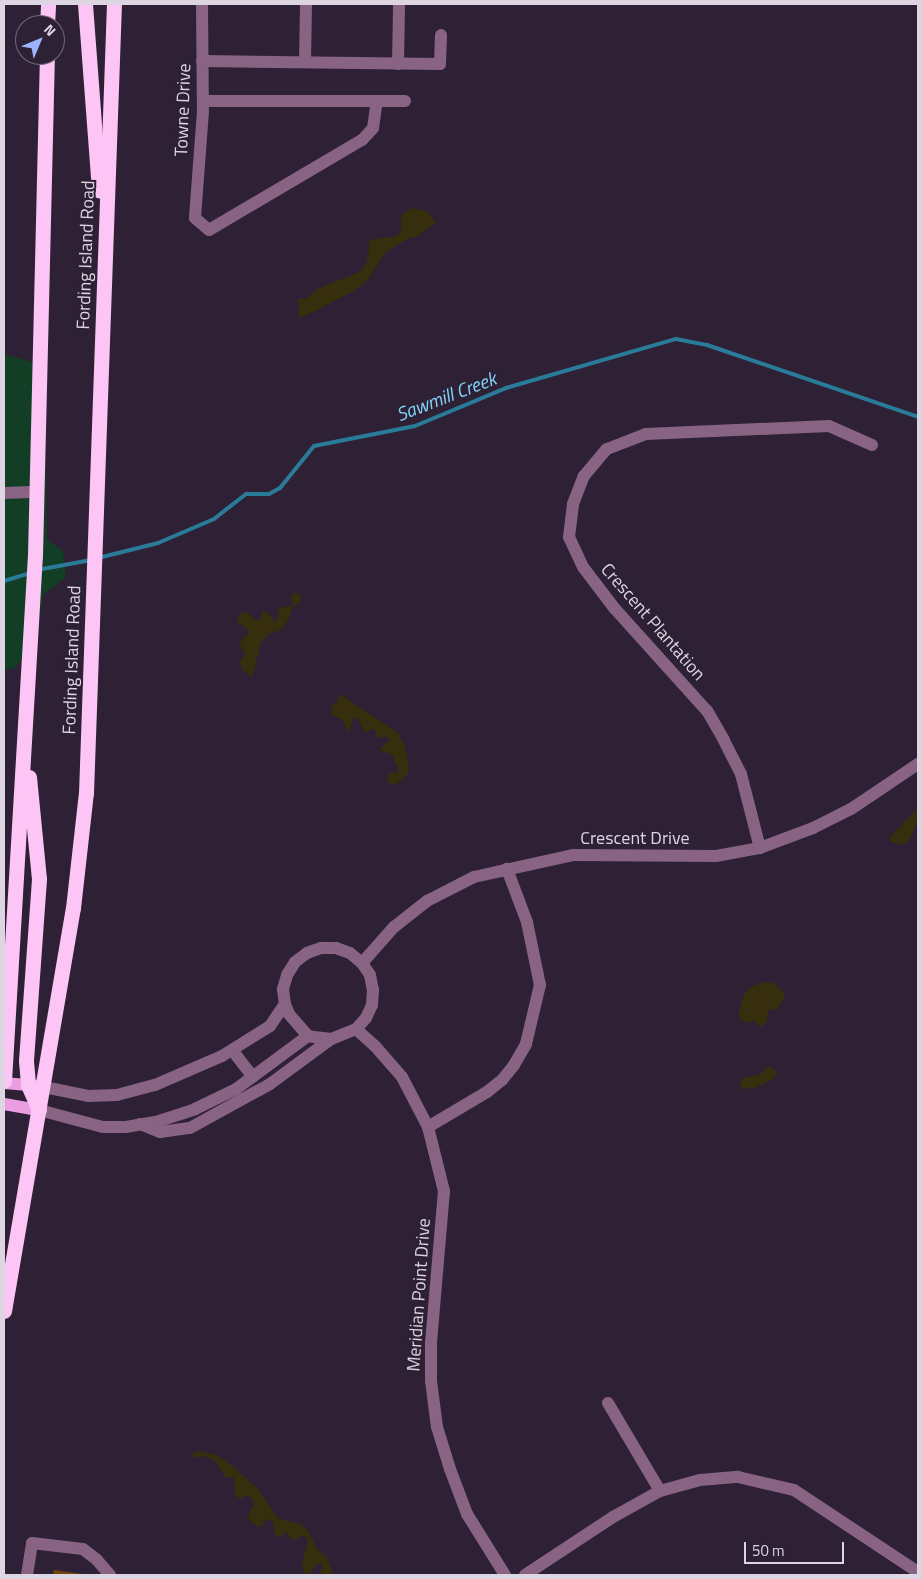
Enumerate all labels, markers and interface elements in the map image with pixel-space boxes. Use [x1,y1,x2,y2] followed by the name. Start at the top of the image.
[15,15,65,65] north arrow
[39,19,61,41] text: N
[171,63,195,157] street label: Towne Drive
[73,180,99,330] street label: Fording Island Road
[393,367,499,425] water label: Sawmill Creek
[596,559,710,685] street label: Crescent Plantation
[59,585,85,735] street label: Fording Island Road
[580,827,690,849] street label: Crescent Drive
[403,1218,435,1372] street label: Meridian Point Drive
[747,1532,847,1564] scale bar
[752,1539,785,1562] text: 50 m

